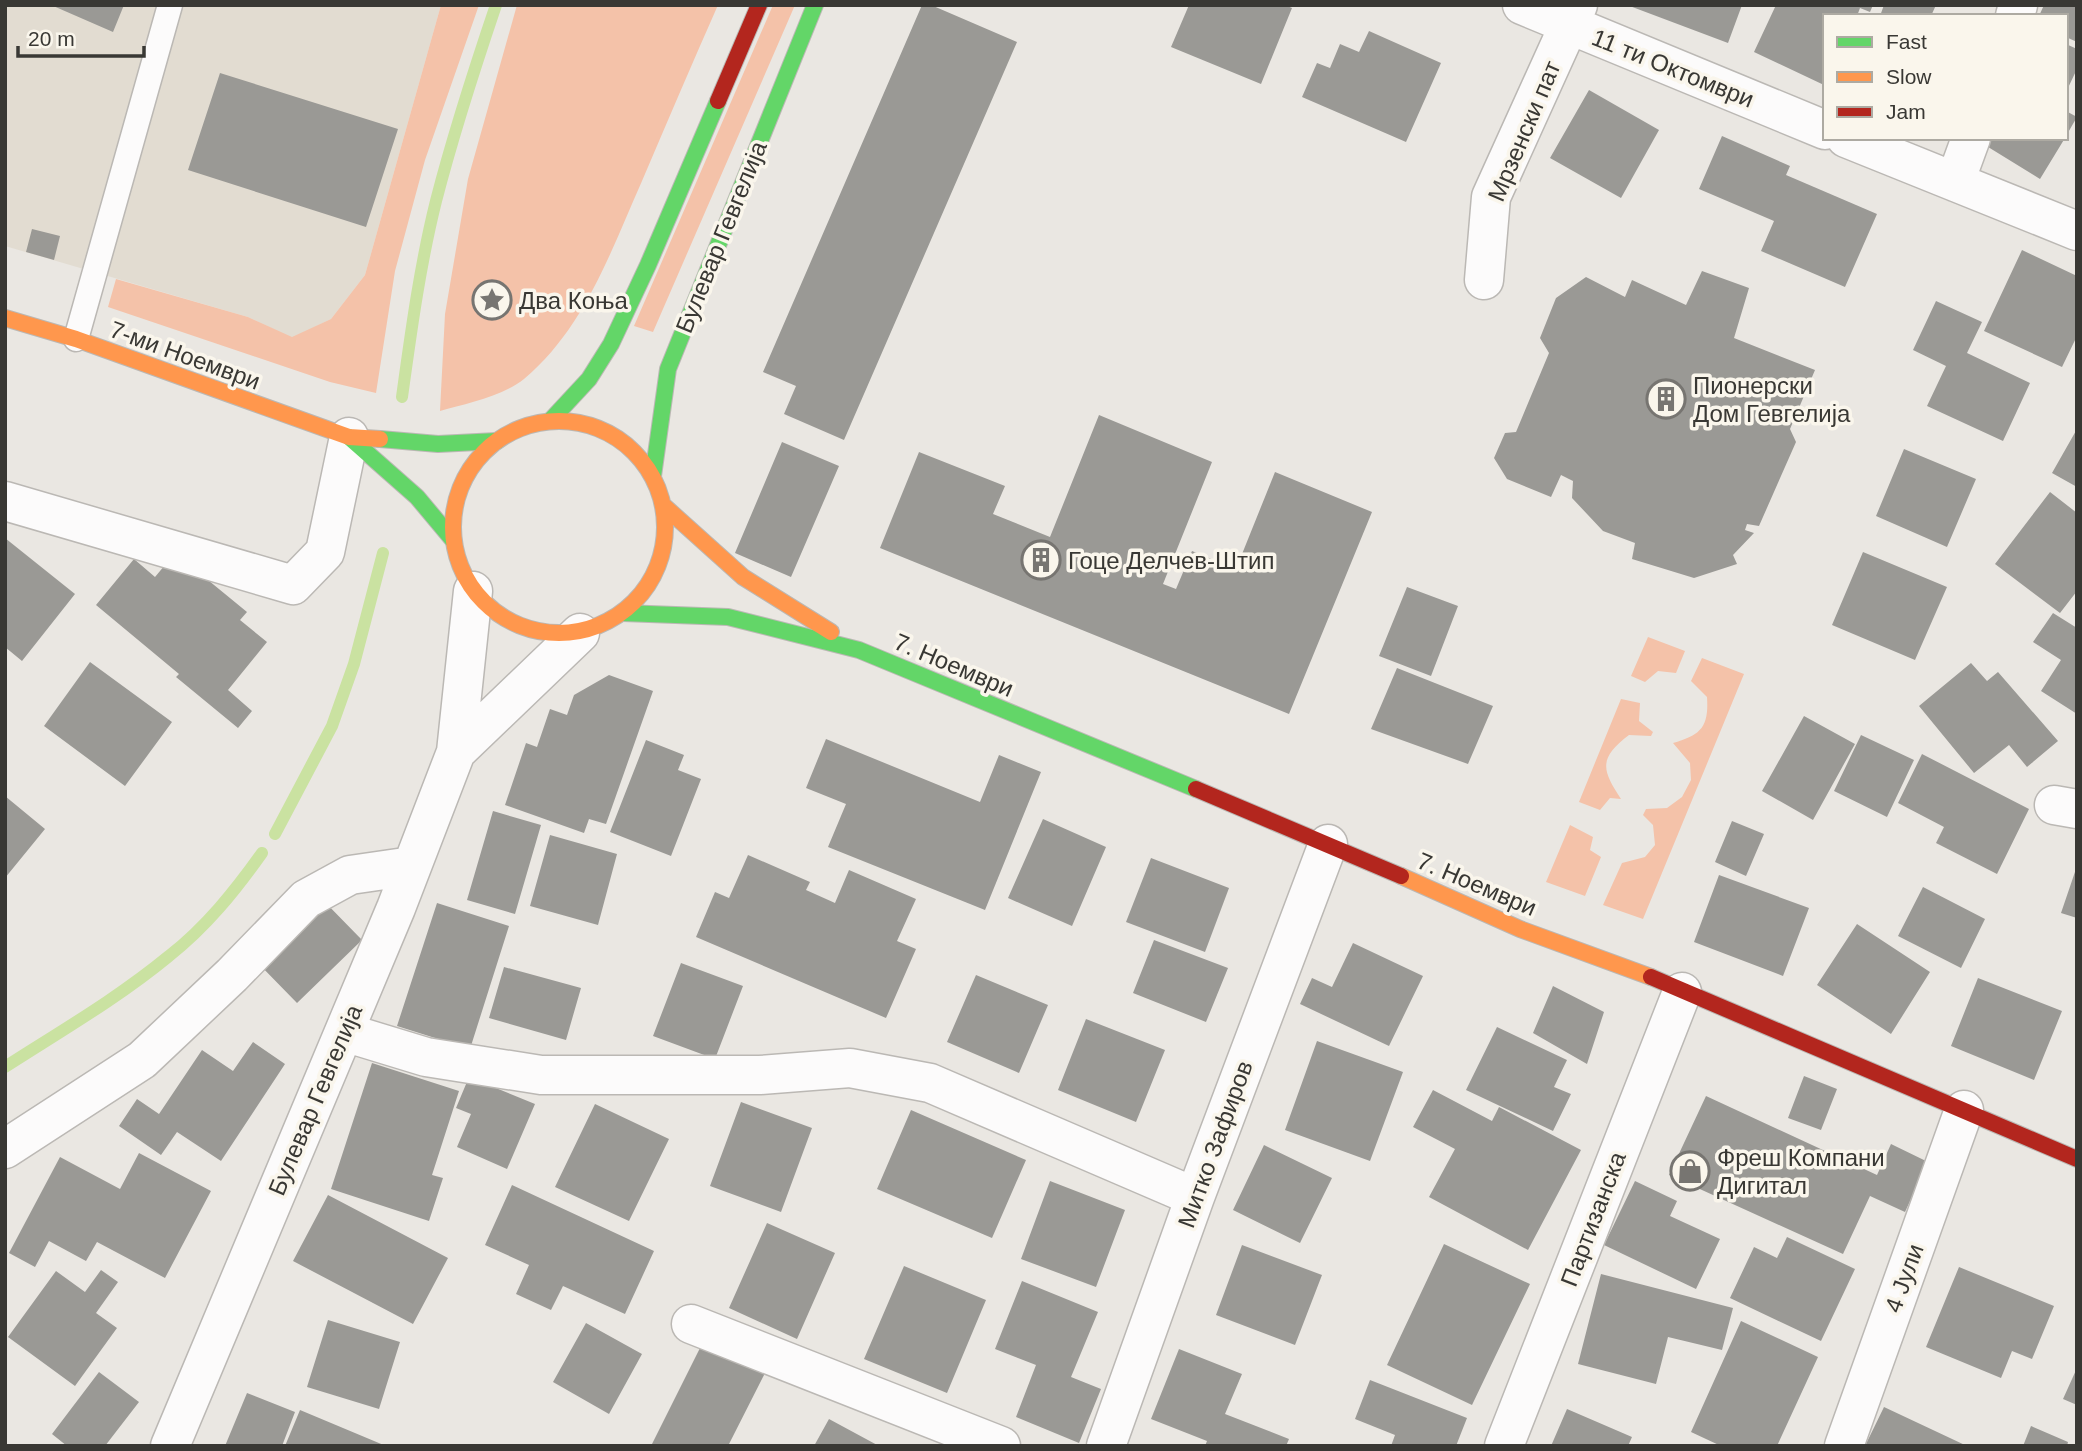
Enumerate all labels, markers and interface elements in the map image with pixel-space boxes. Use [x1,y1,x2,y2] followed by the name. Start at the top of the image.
[18,14,144,58] scale bar
[1823,14,2068,140] legend
[1588,23,1758,113] street label: 11 ти Октомври
[28,27,75,50] text: 20 m
[1886,30,1927,53] text: Fast
[1482,57,1566,205] street label: Мрзенски пат
[1886,65,1932,88] text: Slow
[1886,100,1926,123] text: Jam
[670,137,772,337] street label: Булевар Гевгелија
[471,279,513,321] place icon: Два Коња
[519,287,629,314] place label: Два Коња
[106,315,264,395] street label: 7-ми Ноември
[1693,372,1851,427] place label: Пионерски Дом Гевгелија
[1645,378,1687,420] building icon: Пионерски Дом Гевгелија
[1020,539,1062,581] building icon: Гоце Делчев-Штип
[1068,547,1275,574] place label: Гоце Делчев-Штип
[890,628,1018,702] street label: 7. Ноември
[1413,847,1541,921] street label: 7. Ноември
[263,1000,368,1199] street label: Булевар Гевгелија
[1172,1057,1258,1231] street label: Митко Зафиров
[1717,1144,1885,1199] place label: Фреш Компани Дигитал
[1555,1147,1631,1290] street label: Партизанска
[1669,1150,1711,1192] shop icon: Фреш Компани Дигитал
[1879,1240,1929,1316] street label: 4 Јули

